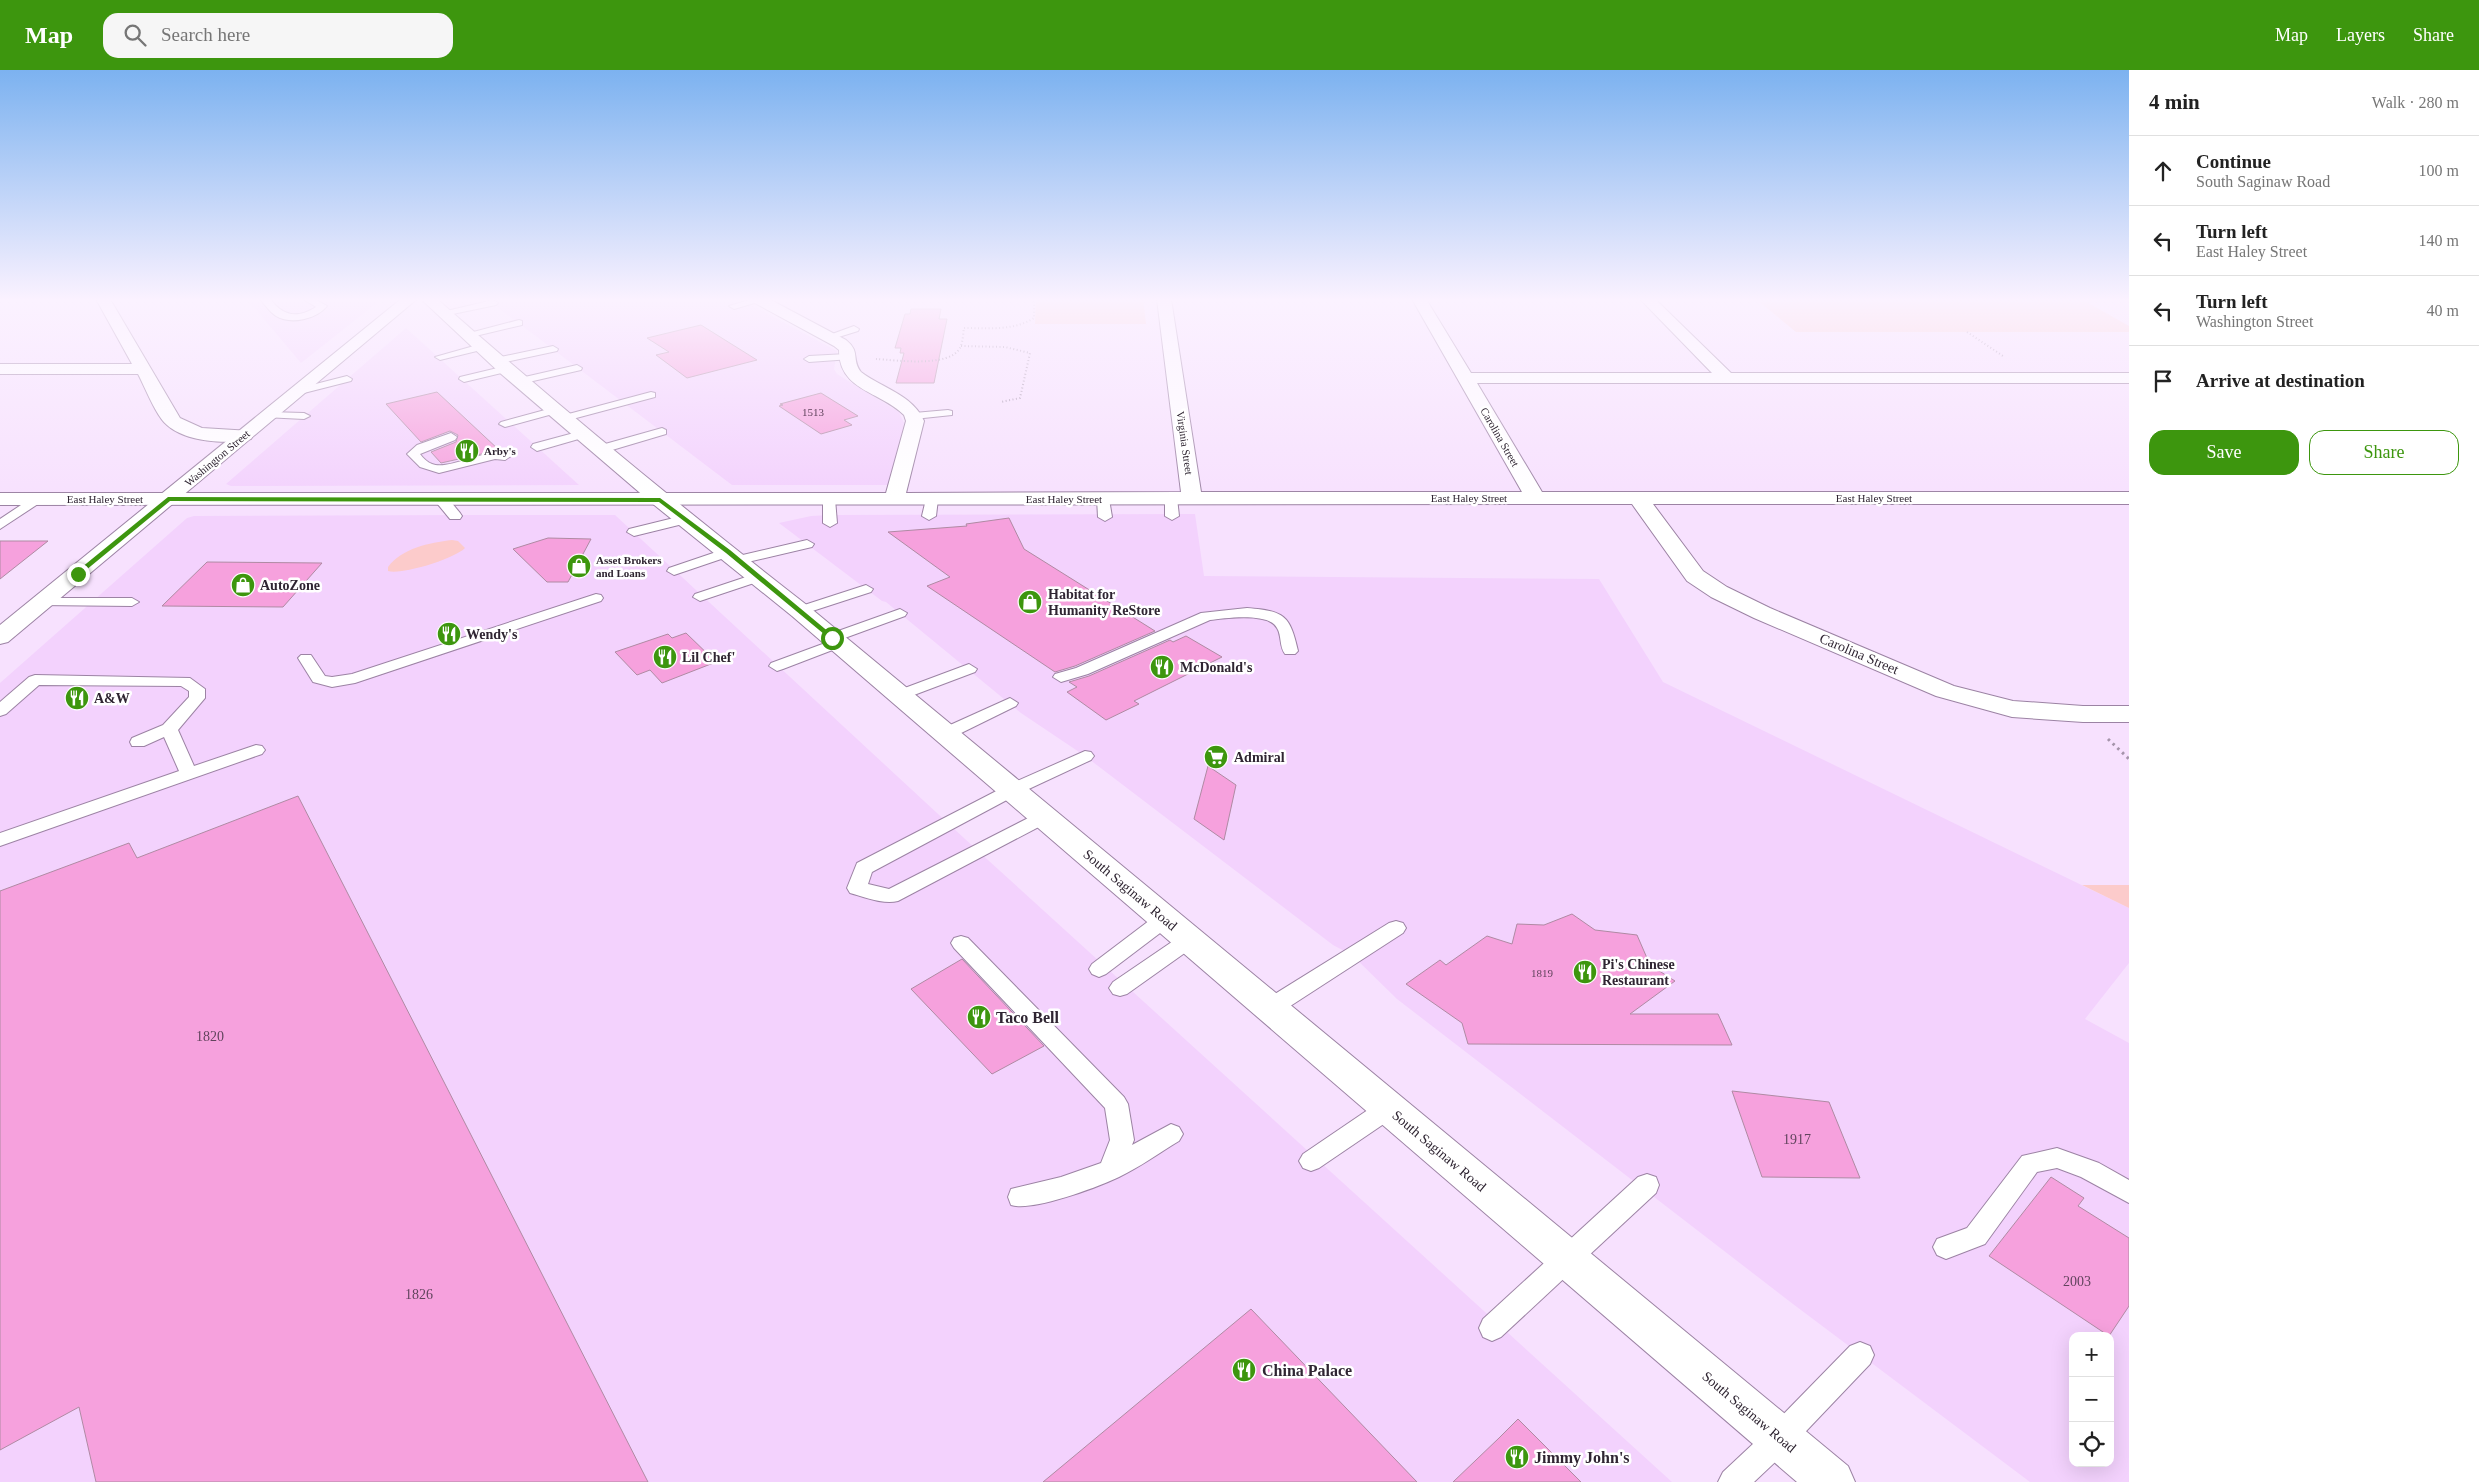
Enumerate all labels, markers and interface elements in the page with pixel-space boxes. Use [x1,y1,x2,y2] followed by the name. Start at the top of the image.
[103,13,453,58] search box
[121,21,149,49] icon: search
[25,22,73,48] text: Map
[161,24,250,45] text: Search here
[2275,25,2308,45] text: Map
[2336,25,2385,45] text: Layers
[2413,25,2454,45] text: Share
[2149,90,2200,114] text: 4 min
[2372,94,2459,111] text: Walk · 280 m
[2196,151,2271,172] text: Continue
[2149,157,2177,185] icon: ahead
[2419,162,2459,179] text: 100 m
[2196,173,2330,190] text: South Saginaw Road
[2196,221,2268,242] text: Turn left
[2149,227,2177,255] icon: left
[2419,232,2459,249] text: 140 m
[2196,243,2307,260] text: East Haley Street
[2196,291,2268,312] text: Turn left
[2149,297,2177,325] icon: left
[2427,302,2459,319] text: 40 m
[2196,313,2313,330] text: Washington Street
[2149,367,2177,395] icon: arrive
[2196,370,2365,391] text: Arrive at destination
[1478,405,1522,469] street label: Carolina Street
[802,406,825,418] house number: 1513
[1175,410,1195,476] street label: Virginia Street
[182,427,252,489] street label: Washington Street
[2149,430,2299,475] button: Save
[2309,430,2459,475] button: Share
[454,438,480,464] restaurant icon: Arby's
[484,445,517,457] place label: Arby's
[1431,492,1507,504] street label: East Haley Street
[1836,492,1912,504] street label: East Haley Street
[67,493,143,505] street label: East Haley Street
[1026,493,1102,505] street label: East Haley Street
[566,553,592,579] shop icon: Asset Brokers and Loans
[596,554,662,579] place label: Asset Brokers and Loans
[67,563,90,586] route end
[230,572,256,598] shop icon: AutoZone
[260,578,320,593] place label: AutoZone
[1048,587,1160,618] place label: Habitat for Humanity ReStore
[1017,589,1043,615] shop icon: Habitat for Humanity ReStore
[436,621,462,647] restaurant icon: Wendy's
[466,627,518,642] place label: Wendy's
[821,627,844,650] route start
[1817,631,1901,677] street label: Carolina Street
[652,644,678,670] restaurant icon: Lil Chef'
[682,650,735,665] place label: Lil Chef'
[1149,654,1175,680] restaurant icon: McDonald's
[1180,660,1253,675] place label: McDonald's
[64,685,90,711] restaurant icon: A&W
[94,691,130,706] place label: A&W
[1203,744,1229,770] supermarket icon: Admiral
[1234,750,1285,765] place label: Admiral
[1080,847,1180,933] street label: South Saginaw Road
[1602,957,1675,988] place label: Pi's Chinese Restaurant
[1572,959,1598,985] restaurant icon: Pi's Chinese Restaurant
[1531,967,1554,979] house number: 1819
[966,1004,992,1030] restaurant icon: Taco Bell
[996,1009,1060,1026] place label: Taco Bell
[196,1029,224,1044] house number: 1820
[1389,1108,1489,1194] street label: South Saginaw Road
[1783,1132,1811,1147] house number: 1917
[2063,1274,2091,1289] house number: 2003
[405,1287,433,1302] house number: 1826
[2069,1332,2114,1467] map controls
[2069,1332,2114,1377] button: +
[1231,1357,1257,1383] restaurant icon: China Palace
[1262,1362,1352,1379] place label: China Palace
[1699,1369,1799,1455] street label: South Saginaw Road
[2069,1377,2114,1422] button: −
[2069,1422,2114,1467] button: locate
[1504,1444,1530,1470] restaurant icon: Jimmy John's
[1534,1449,1630,1467] place label: Jimmy John's

